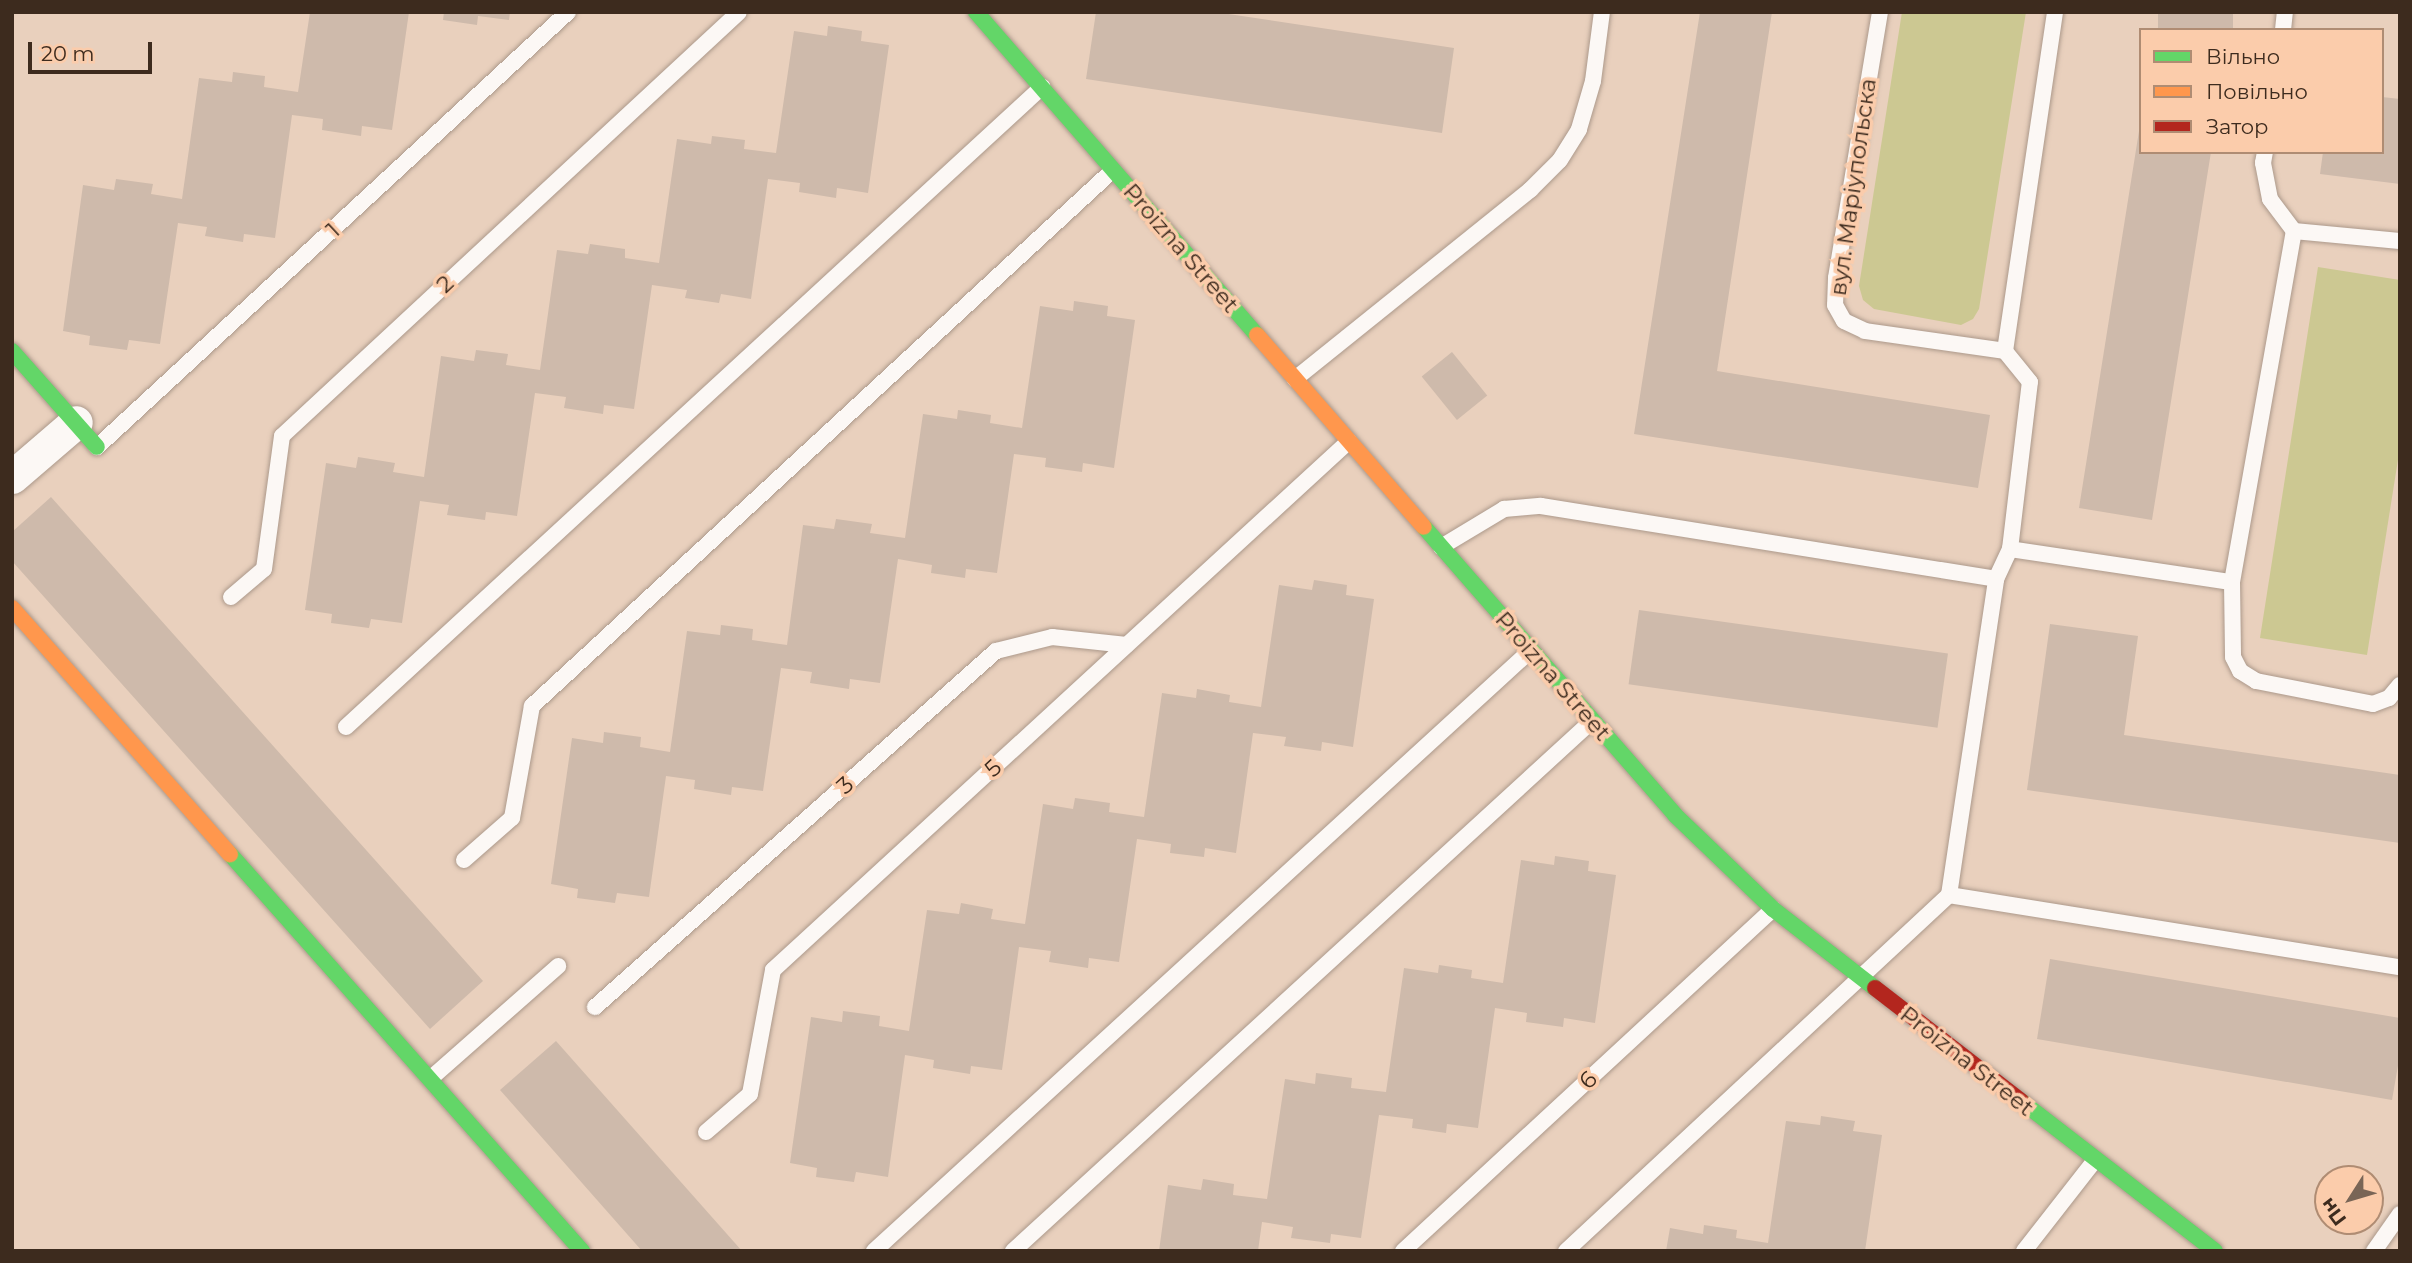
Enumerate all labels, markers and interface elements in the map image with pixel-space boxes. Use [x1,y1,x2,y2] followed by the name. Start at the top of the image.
[32,28,156,72] scale bar
[2139,28,2384,154] legend
[41,41,95,66] text: 20 m
[2206,44,2280,69] text: Вільно
[1824,77,1882,297] street label: вул. Маріупольска
[2206,79,2308,104] text: Повільно
[2206,114,2268,139] text: Затор
[1117,178,1245,318] street label: Proizna Street
[321,217,345,243] street label: 1
[431,269,459,299] street label: 2
[1489,606,1617,746] street label: Proizna Street
[979,753,1007,783] street label: 5
[831,770,859,800] street label: 3
[1895,1000,2039,1122] street label: Proizna Street
[1573,1065,1603,1095] street label: 6
[2314,1165,2384,1235] north arrow
[2316,1193,2351,1230] text: Пн

